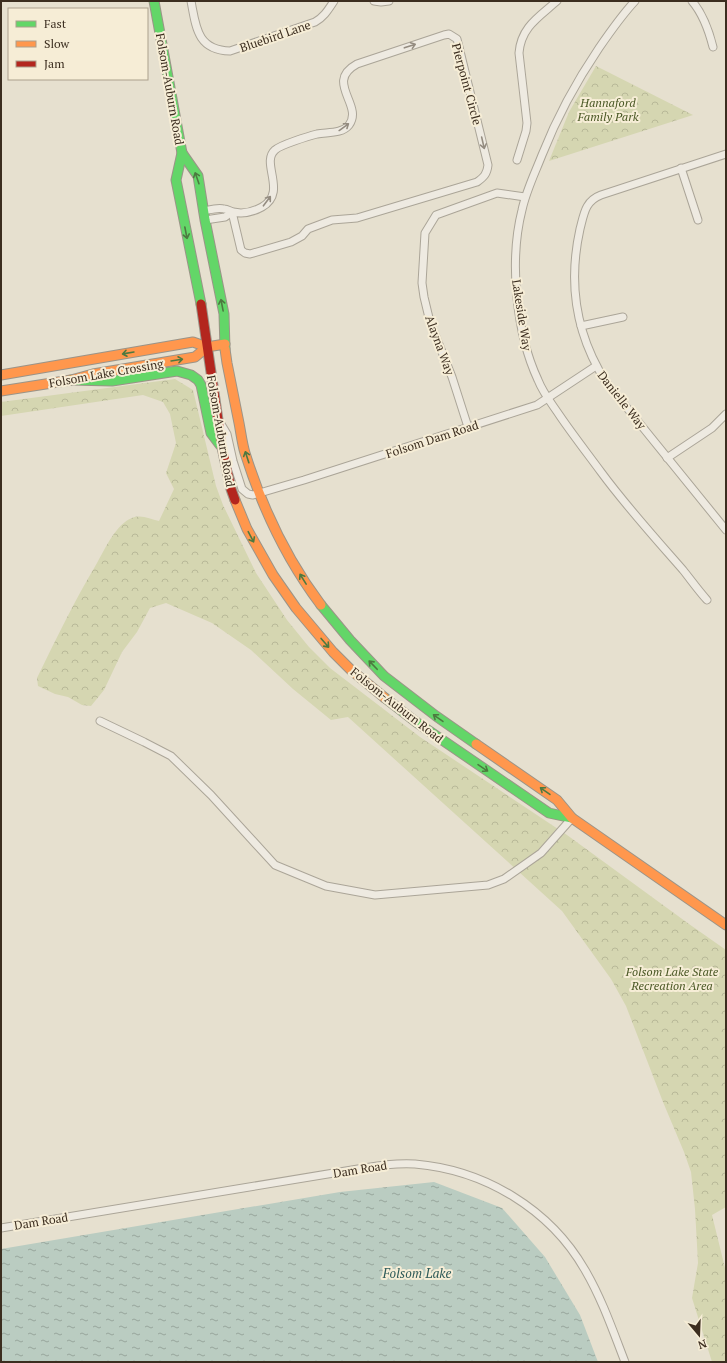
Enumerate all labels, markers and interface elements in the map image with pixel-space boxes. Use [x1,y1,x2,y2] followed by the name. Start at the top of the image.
[8,8,148,80] legend
[44,16,67,31] text: Fast
[238,17,312,55] street label: Bluebird Lane
[153,32,187,147] street label: Folsom-Auburn Road
[44,36,70,51] text: Slow
[449,41,485,127] street label: Pierpoint Circle
[403,42,416,49] one-way arrow
[44,56,65,71] text: Jam
[576,95,639,124] park label: Hannaford Family Park
[339,123,350,131] one-way arrow
[479,137,487,150] one-way arrow
[193,172,200,185] one-way arrow
[263,196,271,207] one-way arrow
[182,226,190,239] one-way arrow
[509,278,535,353] street label: Lakeside Way
[217,299,225,312] one-way arrow
[422,313,458,378] street label: Alayna Way
[122,349,135,357] one-way arrow
[48,355,165,390] street label: Folsom Lake Crossing
[170,356,183,364] one-way arrow
[595,368,650,433] street label: Danielle Way
[204,374,238,489] street label: Folsom-Auburn Road
[384,417,481,461] street label: Folsom Dam Road
[243,450,250,463] one-way arrow
[248,531,256,543] one-way arrow
[299,574,307,585] one-way arrow
[321,638,330,649] one-way arrow
[368,660,378,670] one-way arrow
[348,664,447,746] street label: Folsom-Auburn Road
[432,714,443,722] one-way arrow
[477,764,488,772] one-way arrow
[539,787,550,795] one-way arrow
[625,964,719,993] park label: Folsom Lake State Recreation Area
[332,1157,388,1181] street label: Dam Road
[13,1209,69,1233] street label: Dam Road
[382,1264,451,1282] water label: Folsom Lake
[679,1315,719,1355] north arrow
[695,1336,708,1353] text: N

